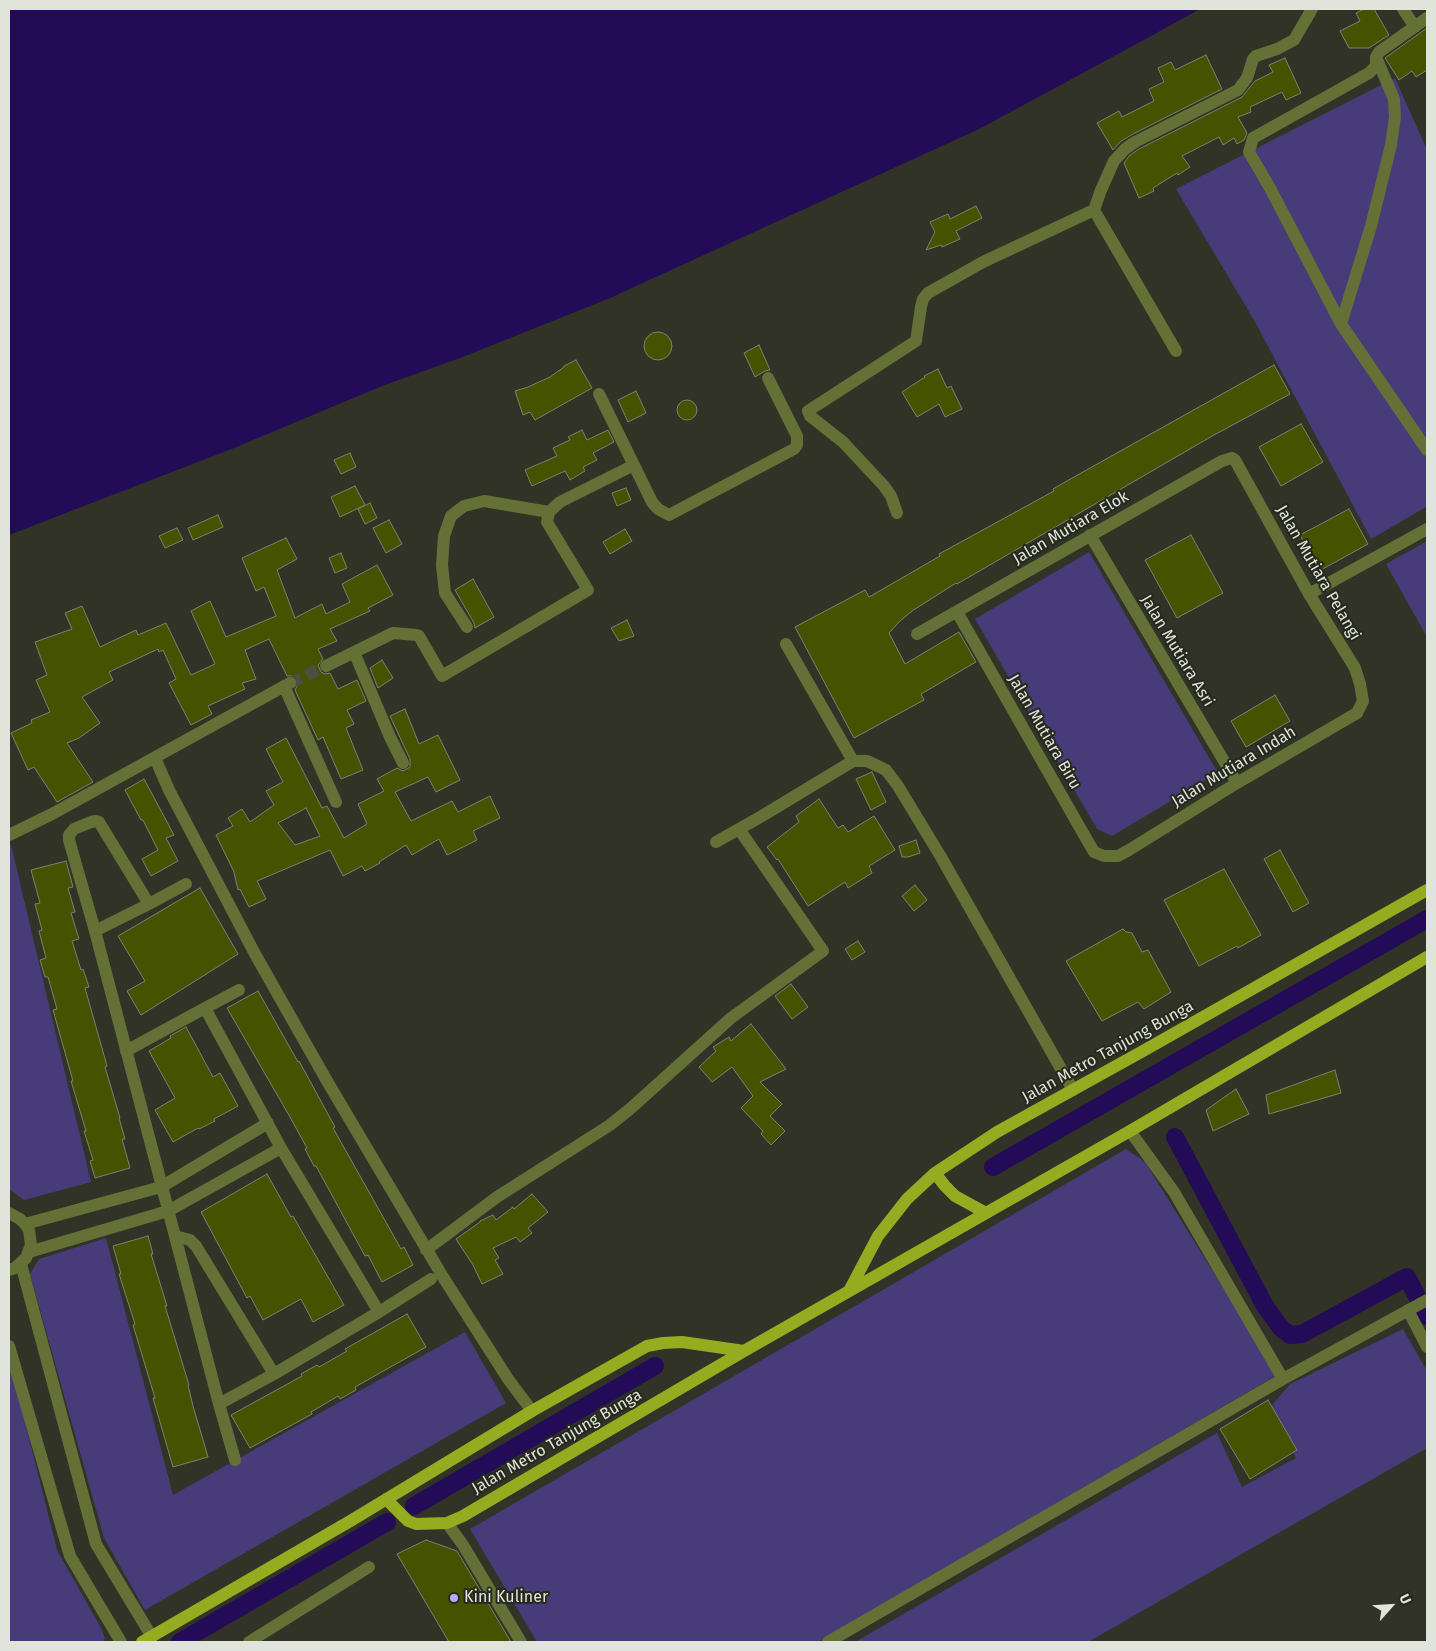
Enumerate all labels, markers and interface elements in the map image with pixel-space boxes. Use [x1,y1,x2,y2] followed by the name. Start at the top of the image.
[1010,487,1132,569] street label: Jalan Mutiara Elok
[1272,502,1364,644] street label: Jalan Mutiara Pelangi
[1136,592,1218,710] street label: Jalan Mutiara Asri
[1003,671,1085,793] street label: Jalan Mutiara Biru
[1168,722,1300,812] street label: Jalan Mutiara Indah
[1019,997,1197,1107] street label: Jalan Metro Tanjung Bunga
[469,1385,645,1499] street label: Jalan Metro Tanjung Bunga
[1366,1581,1416,1631] north arrow
[464,1588,548,1608] place label: Kini Kuliner
[1395,1591,1415,1607] text: U
[448,1592,460,1604] marker: Kini Kuliner

